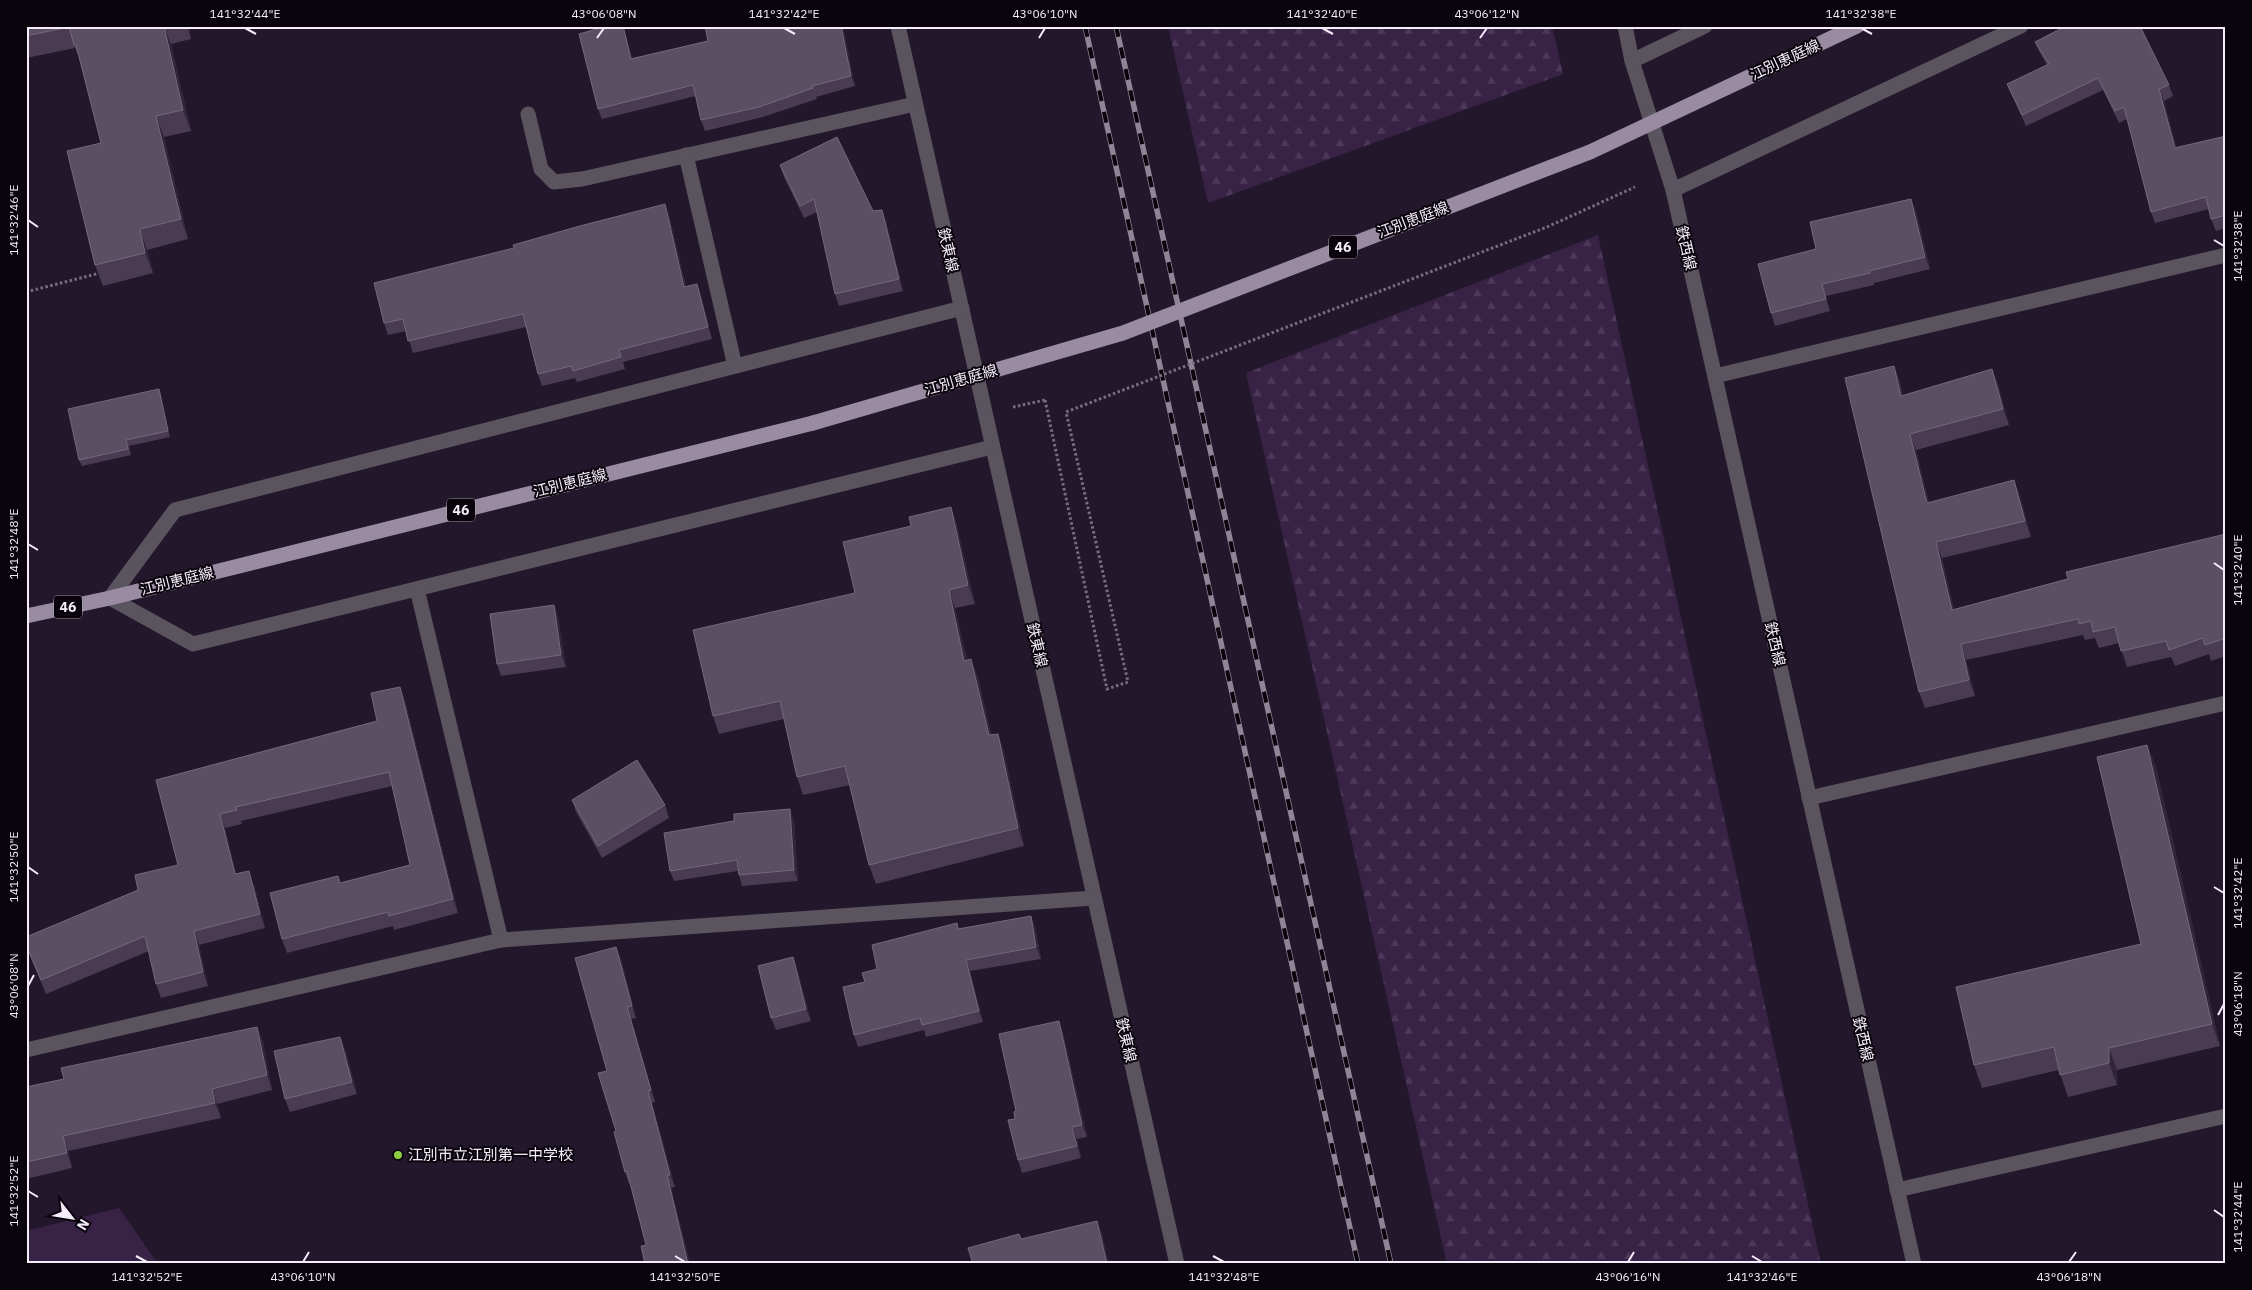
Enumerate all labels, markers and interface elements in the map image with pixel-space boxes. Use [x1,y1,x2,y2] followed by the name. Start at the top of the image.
[210,6,280,21] text: 141°32'44"E
[571,6,637,21] text: 43°06'08"N
[749,6,819,21] text: 141°32'42"E
[1012,6,1078,21] text: 43°06'10"N
[1287,6,1357,21] text: 141°32'40"E
[1454,6,1520,21] text: 43°06'12"N
[1826,6,1896,21] text: 141°32'38"E
[1747,35,1823,84] street label: 江別恵庭線
[6,185,21,255] text: 141°32'46"E
[1374,197,1451,242] street label: 江別恵庭線
[2230,211,2245,281] text: 141°32'38"E
[1672,224,1701,272] street label: 鉄西線
[934,226,963,274] street label: 鉄東線
[1329,236,1357,258] road number: 46
[922,360,1000,399] street label: 江別恵庭線
[531,464,609,501] street label: 江別恵庭線
[447,498,475,522] road number: 46
[6,509,21,579] text: 141°32'48"E
[2230,535,2245,605] text: 141°32'40"E
[138,562,216,599] street label: 江別恵庭線
[54,596,82,618] road number: 46
[1761,620,1790,668] street label: 鉄西線
[1023,621,1052,669] street label: 鉄東線
[6,832,21,902] text: 141°32'50"E
[2230,858,2245,928] text: 141°32'42"E
[6,953,21,1019] text: 43°06'08"N
[2230,971,2245,1037] text: 43°06'18"N
[1849,1015,1878,1063] street label: 鉄西線
[1112,1016,1141,1064] street label: 鉄東線
[408,1145,573,1164] place label: 江別市立江別第一中学校
[392,1149,404,1161] marker: 江別市立江別第一中学校
[6,1156,21,1226] text: 141°32'52"E
[2230,1182,2245,1252] text: 141°32'44"E
[48,1192,98,1242] north arrow
[73,1216,93,1234] text: N
[112,1269,182,1284] text: 141°32'52"E
[270,1269,336,1284] text: 43°06'10"N
[650,1269,720,1284] text: 141°32'50"E
[1189,1269,1259,1284] text: 141°32'48"E
[1595,1269,1661,1284] text: 43°06'16"N
[1727,1269,1797,1284] text: 141°32'46"E
[2036,1269,2102,1284] text: 43°06'18"N

